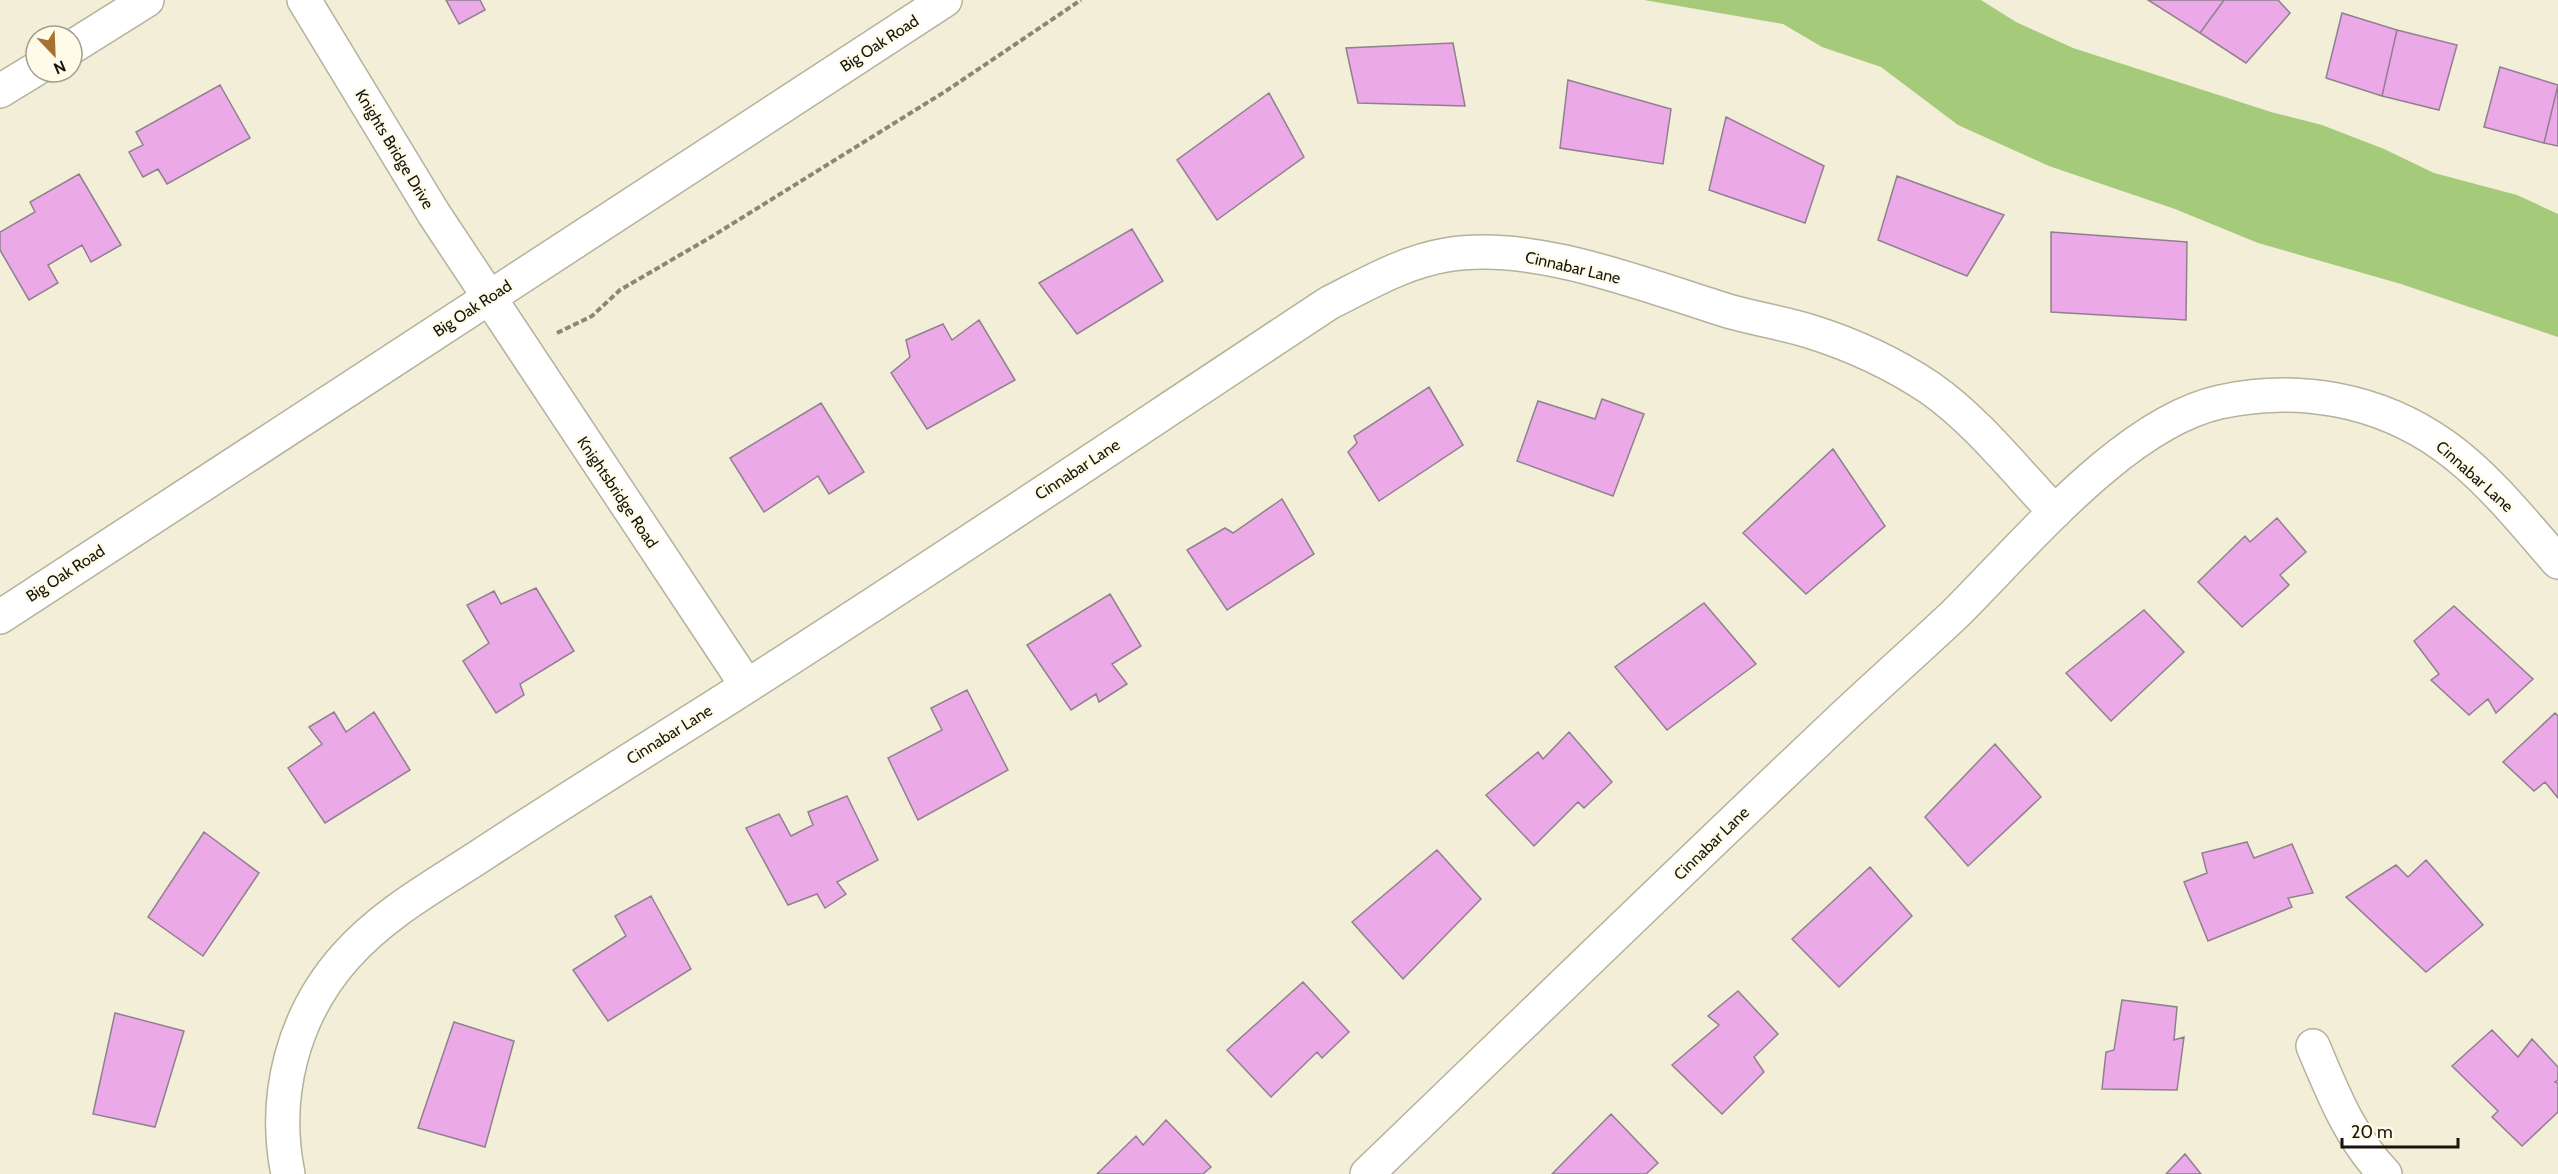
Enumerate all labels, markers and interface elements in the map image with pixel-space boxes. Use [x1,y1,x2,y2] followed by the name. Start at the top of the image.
[836,11,922,76] street label: Big Oak Road
[24,24,84,84] north arrow
[51,56,69,78] text: N
[351,86,438,212] street label: Knights Bridge Drive
[1523,247,1622,288] street label: Cinnabar Lane
[429,276,515,341] street label: Big Oak Road
[573,433,662,552] street label: Knightsbridge Road
[1031,435,1123,504] street label: Cinnabar Lane
[2432,437,2517,516] street label: Cinnabar Lane
[22,541,108,606] street label: Big Oak Road
[623,701,716,768] street label: Cinnabar Lane
[1670,803,1753,884] street label: Cinnabar Lane
[2342,1111,2458,1149] scale bar
[2351,1121,2393,1143] text: 20 m

